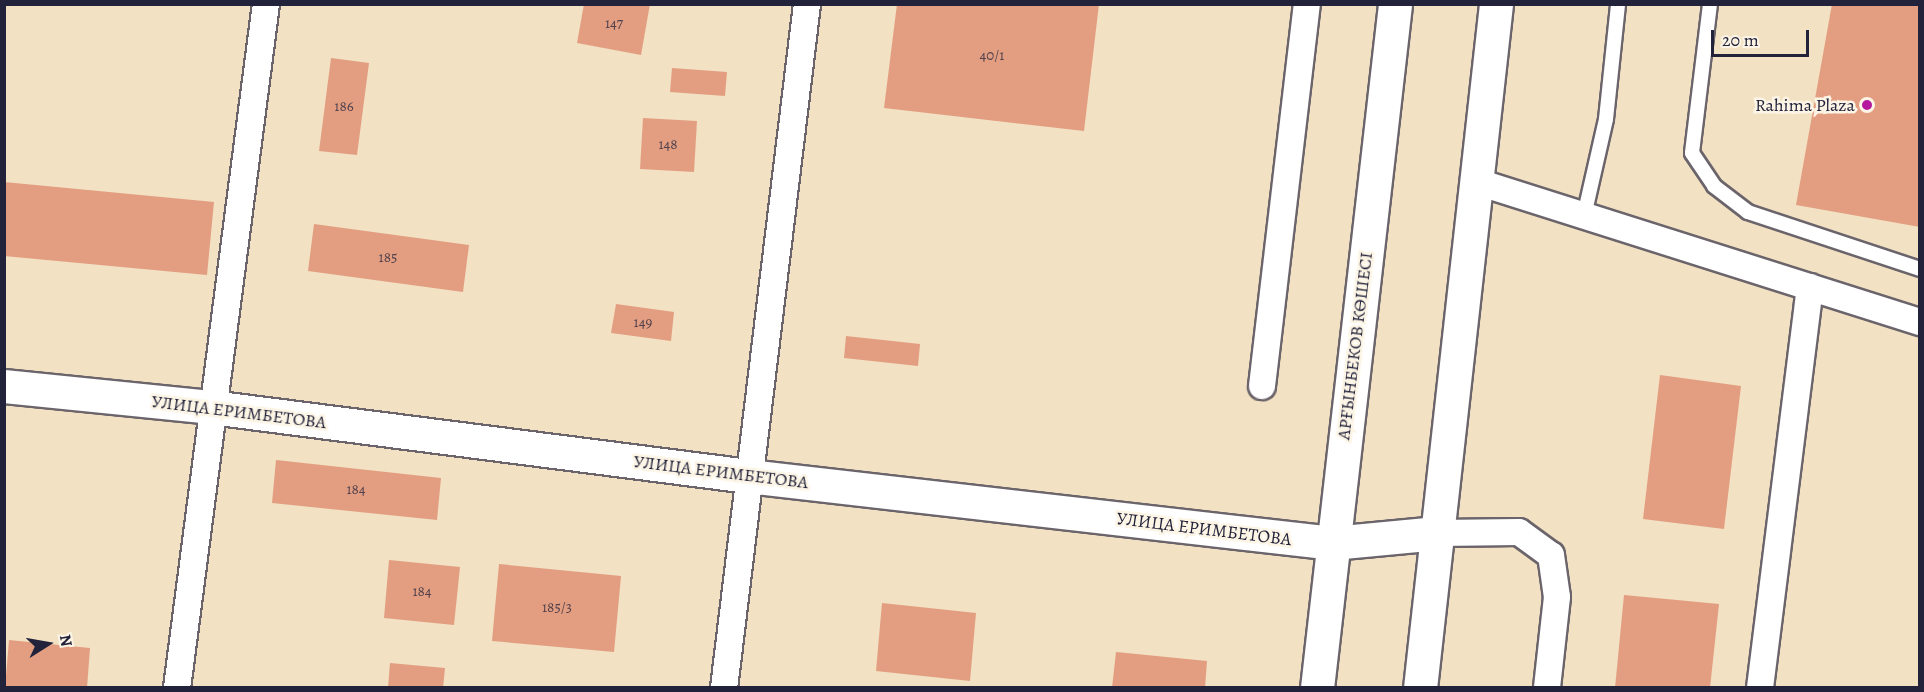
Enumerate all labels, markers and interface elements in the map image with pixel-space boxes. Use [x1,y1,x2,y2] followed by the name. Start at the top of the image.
[605,15,623,33] house number: 147
[1714,18,1812,56] scale bar
[1722,28,1759,52] text: 20 m
[980,47,1004,65] house number: 40/1
[1755,94,1855,116] place label: Rahima Plaza
[334,98,354,116] house number: 186
[1860,98,1874,112] marker: Rahima Plaza
[658,136,678,154] house number: 148
[379,249,397,267] house number: 185
[1333,251,1377,441] street label: АРҒЫНБЕКОВ КӨШЕСІ
[634,314,652,332] house number: 149
[150,391,328,433] street label: УЛИЦА ЕРИМБЕТОВА
[632,451,810,493] street label: УЛИЦА ЕРИМБЕТОВА
[346,481,366,499] house number: 184
[1115,508,1293,550] street label: УЛИЦА ЕРИМБЕТОВА
[412,583,432,601] house number: 184
[542,599,572,617] house number: 185/3
[18,614,78,674] north arrow
[54,633,78,648] text: N

